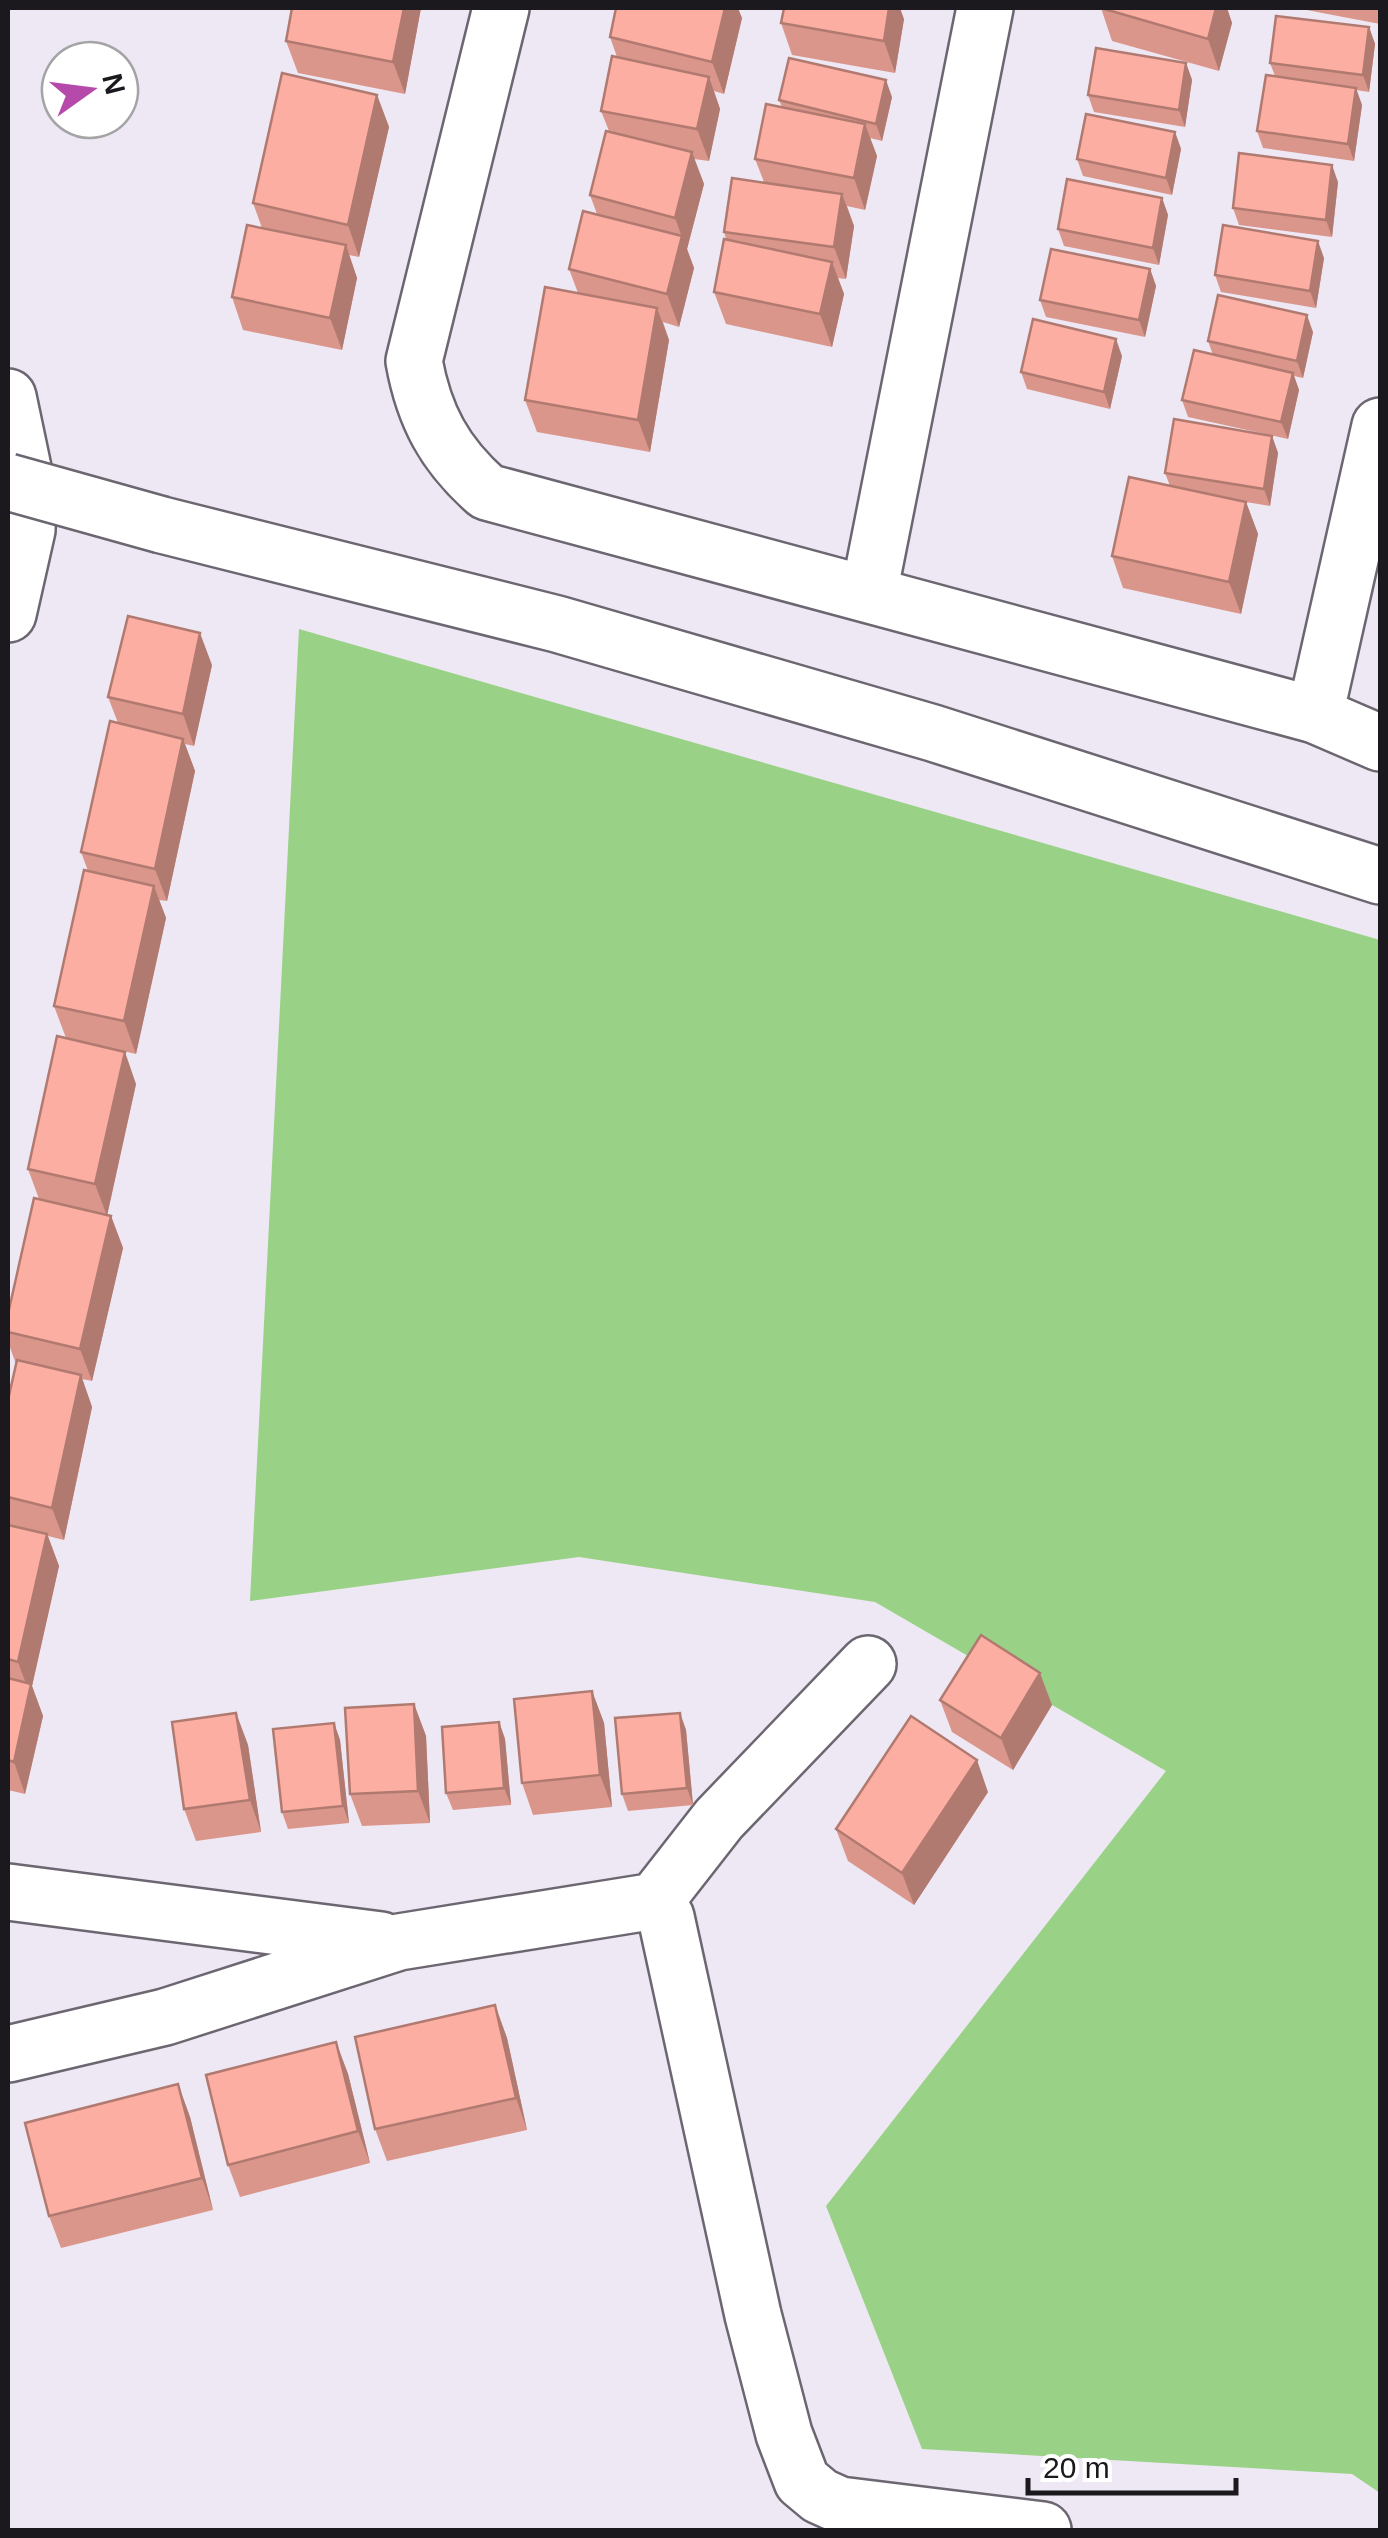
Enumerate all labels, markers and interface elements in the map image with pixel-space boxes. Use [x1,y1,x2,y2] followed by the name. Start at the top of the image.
[40,40,140,140] north arrow
[96,71,131,98] text: N
[1028,2433,1236,2495] scale bar
[1043,2451,1110,2484] text: 20 m

